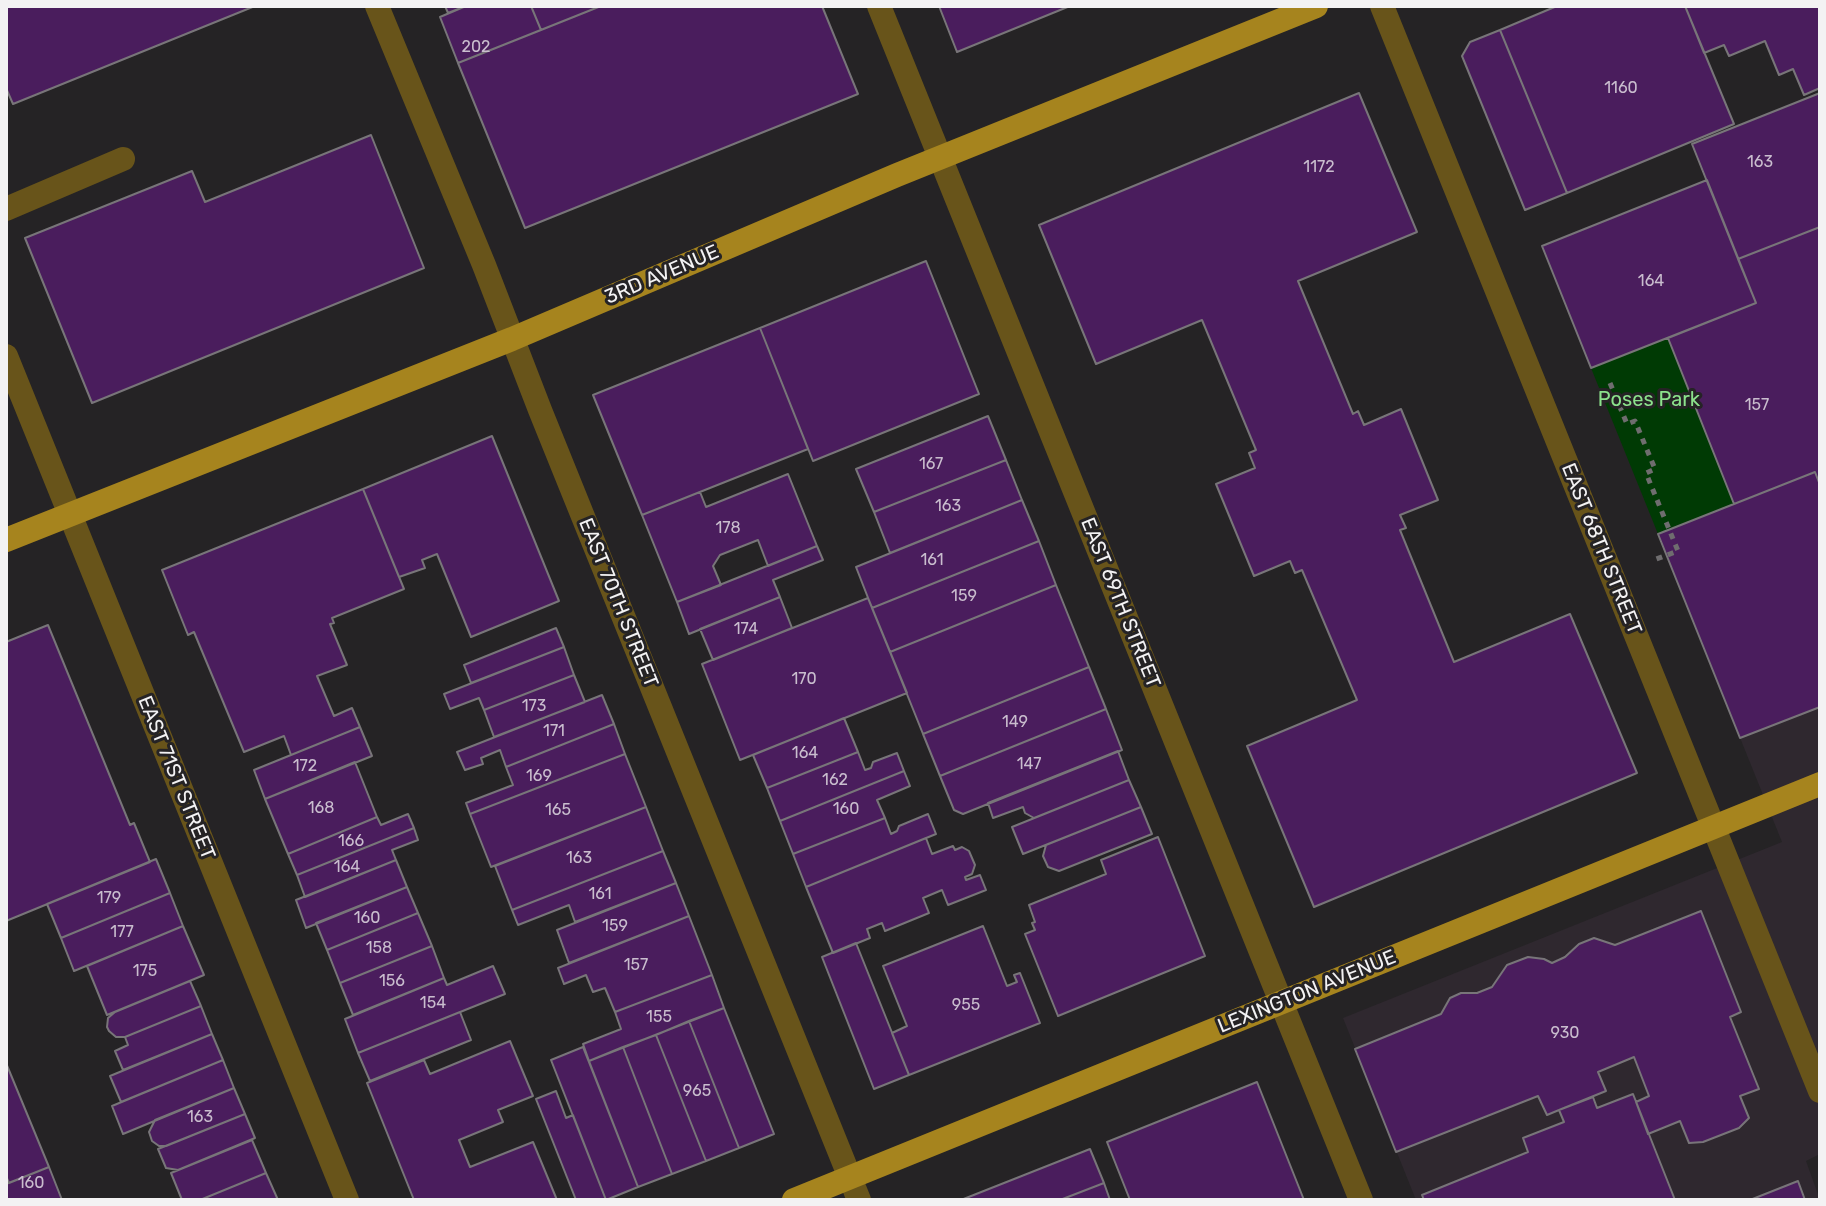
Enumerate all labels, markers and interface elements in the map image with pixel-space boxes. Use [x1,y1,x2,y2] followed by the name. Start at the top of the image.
[462,37,490,57] house number: 202
[1604,78,1638,98] house number: 1160
[1747,152,1773,172] house number: 163
[1303,157,1335,177] house number: 1172
[601,240,723,310] street label: 3RD AVENUE
[1638,271,1664,291] house number: 164
[1598,388,1700,412] park label: Poses Park
[1745,395,1769,415] house number: 157
[919,454,943,474] house number: 167
[1556,460,1646,638] street label: EAST 68TH STREET
[935,496,961,516] house number: 163
[1075,514,1165,692] street label: EAST 69TH STREET
[573,515,663,691] street label: EAST 70TH STREET
[715,518,741,538] house number: 178
[921,550,943,570] house number: 161
[951,586,977,606] house number: 159
[734,619,758,639] house number: 174
[791,669,817,689] house number: 170
[132,693,220,863] street label: EAST 71ST STREET
[522,696,546,716] house number: 173
[1002,712,1028,732] house number: 149
[543,721,565,741] house number: 171
[792,743,818,763] house number: 164
[1017,754,1041,774] house number: 147
[293,756,317,776] house number: 172
[526,766,552,786] house number: 169
[822,770,848,790] house number: 162
[308,798,334,818] house number: 168
[833,799,859,819] house number: 160
[545,800,571,820] house number: 165
[338,831,364,851] house number: 166
[566,848,592,868] house number: 163
[334,857,360,877] house number: 164
[589,884,611,904] house number: 161
[97,888,121,908] house number: 179
[354,908,380,928] house number: 160
[602,916,628,936] house number: 159
[110,922,134,942] house number: 177
[366,938,392,958] house number: 158
[1214,945,1400,1039] street label: LEXINGTON AVENUE
[624,955,648,975] house number: 157
[133,961,157,981] house number: 175
[379,971,405,991] house number: 156
[420,993,446,1013] house number: 154
[952,995,980,1015] house number: 955
[646,1007,672,1027] house number: 155
[1550,1023,1580,1043] house number: 930
[683,1081,711,1101] house number: 965
[187,1107,213,1127] house number: 163
[18,1173,44,1193] house number: 160

